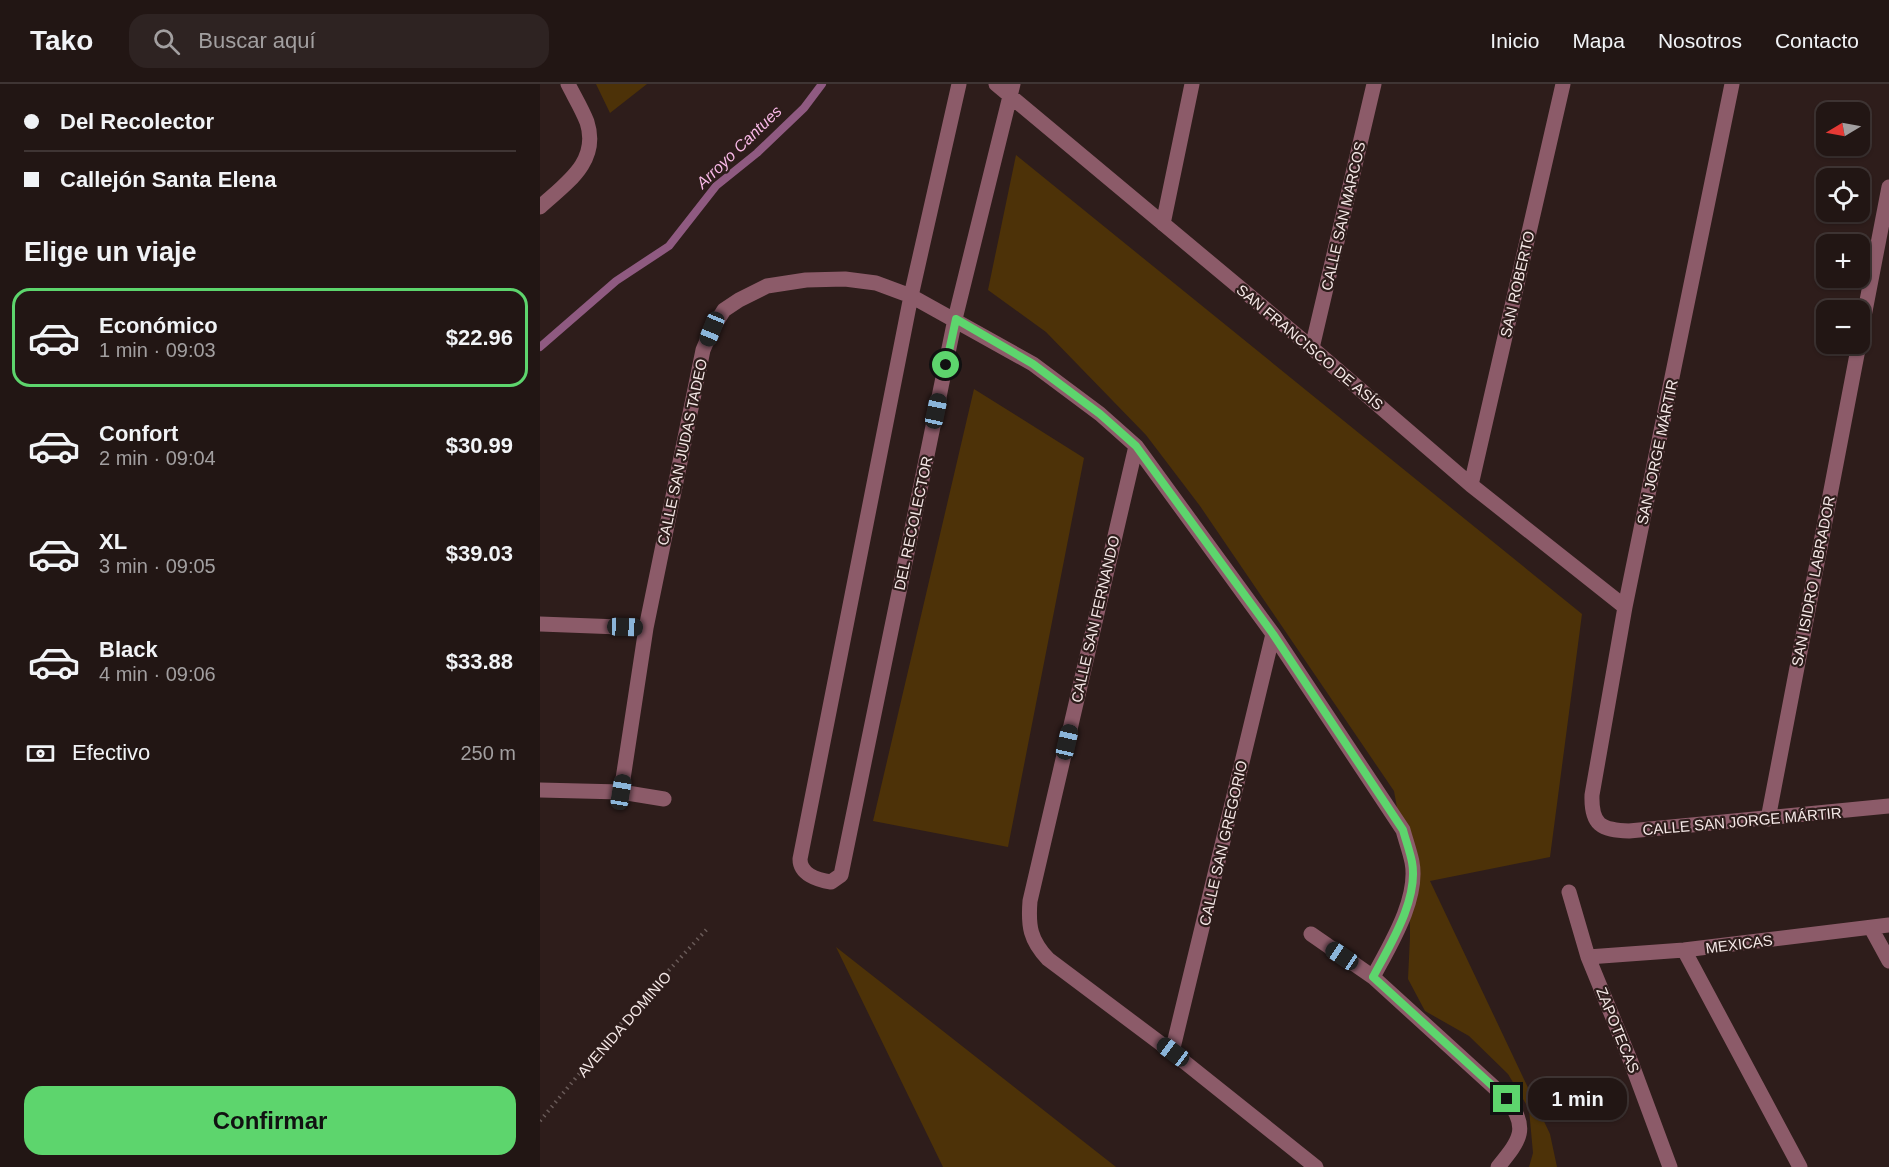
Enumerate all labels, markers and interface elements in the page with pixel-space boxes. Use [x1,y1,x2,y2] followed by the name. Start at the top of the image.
[129,14,549,68] search box
[30,25,93,56] text: Tako
[150,25,183,58] icon: search
[198,28,316,53] text: Buscar aquí
[1490,29,1539,52] text: Inicio
[1572,29,1625,52] text: Mapa
[1658,29,1742,52] text: Nosotros
[1775,29,1859,52] text: Contacto
[692,102,785,192] water label: Arroyo Cantues
[1816,102,1870,156] north arrow
[1816,102,1870,354] map controls
[60,109,214,134] text: Del Recolector
[1318,140,1368,292] street label: CALLE SAN MARCOS
[60,167,276,192] text: Callejón Santa Elena
[1816,168,1870,222] button: locate
[1496,229,1538,339] street label: SAN ROBERTO
[1816,234,1870,288] button: +
[24,237,197,267] text: Elige un viaje
[1233,281,1387,413] street label: SAN FRANCISCO DE ASÍS
[1816,300,1870,354] button: −
[697,309,727,349] car
[27,311,81,365] icon: car
[99,313,218,338] text: Económico
[446,325,513,350] text: $22.96
[99,339,216,361] text: 1 min · 09:03
[932,351,959,378] route start
[654,357,710,547] street label: CALLE SAN JUDAS TADEO
[1633,378,1681,526] street label: SAN JORGE MÁRTIR
[923,392,949,430] car
[27,419,81,473] icon: car
[99,421,178,446] text: Confort
[446,433,513,458] text: $30.99
[99,447,216,469] text: 2 min · 09:04
[890,454,936,592] street label: DEL RECOLECTOR
[1788,494,1838,668] street label: SAN ISIDRO LABRADOR
[27,527,81,581] icon: car
[99,529,127,554] text: XL
[1067,534,1123,704] street label: CALLE SAN FERNANDO
[446,541,513,566] text: $39.03
[99,555,216,577] text: 3 min · 09:05
[607,617,643,637] car
[27,635,81,689] icon: car
[99,637,158,662] text: Black
[446,649,513,674] text: $33.88
[99,663,216,685] text: 4 min · 09:06
[1054,722,1080,762] car
[24,737,57,770] icon: cash
[72,740,150,765] text: Efectivo
[460,742,516,764] text: 250 m
[1196,759,1250,927] street label: CALLE SAN GREGORIO
[609,773,633,811] car
[1642,804,1842,838] street label: CALLE SAN JORGE MÁRTIR
[1704,931,1774,957] street label: MEXICAS
[1322,938,1362,974] car
[574,968,674,1080] street label: AVENIDA DOMINIO
[1593,985,1643,1075] street label: ZAPOTECAS
[1153,1034,1193,1070] car
[1528,1078,1627,1120] callout: 1 min
[1493,1085,1520,1112] route end
[24,1086,516,1155] button: Confirmar
[1551,1088,1604,1110] text: 1 min

